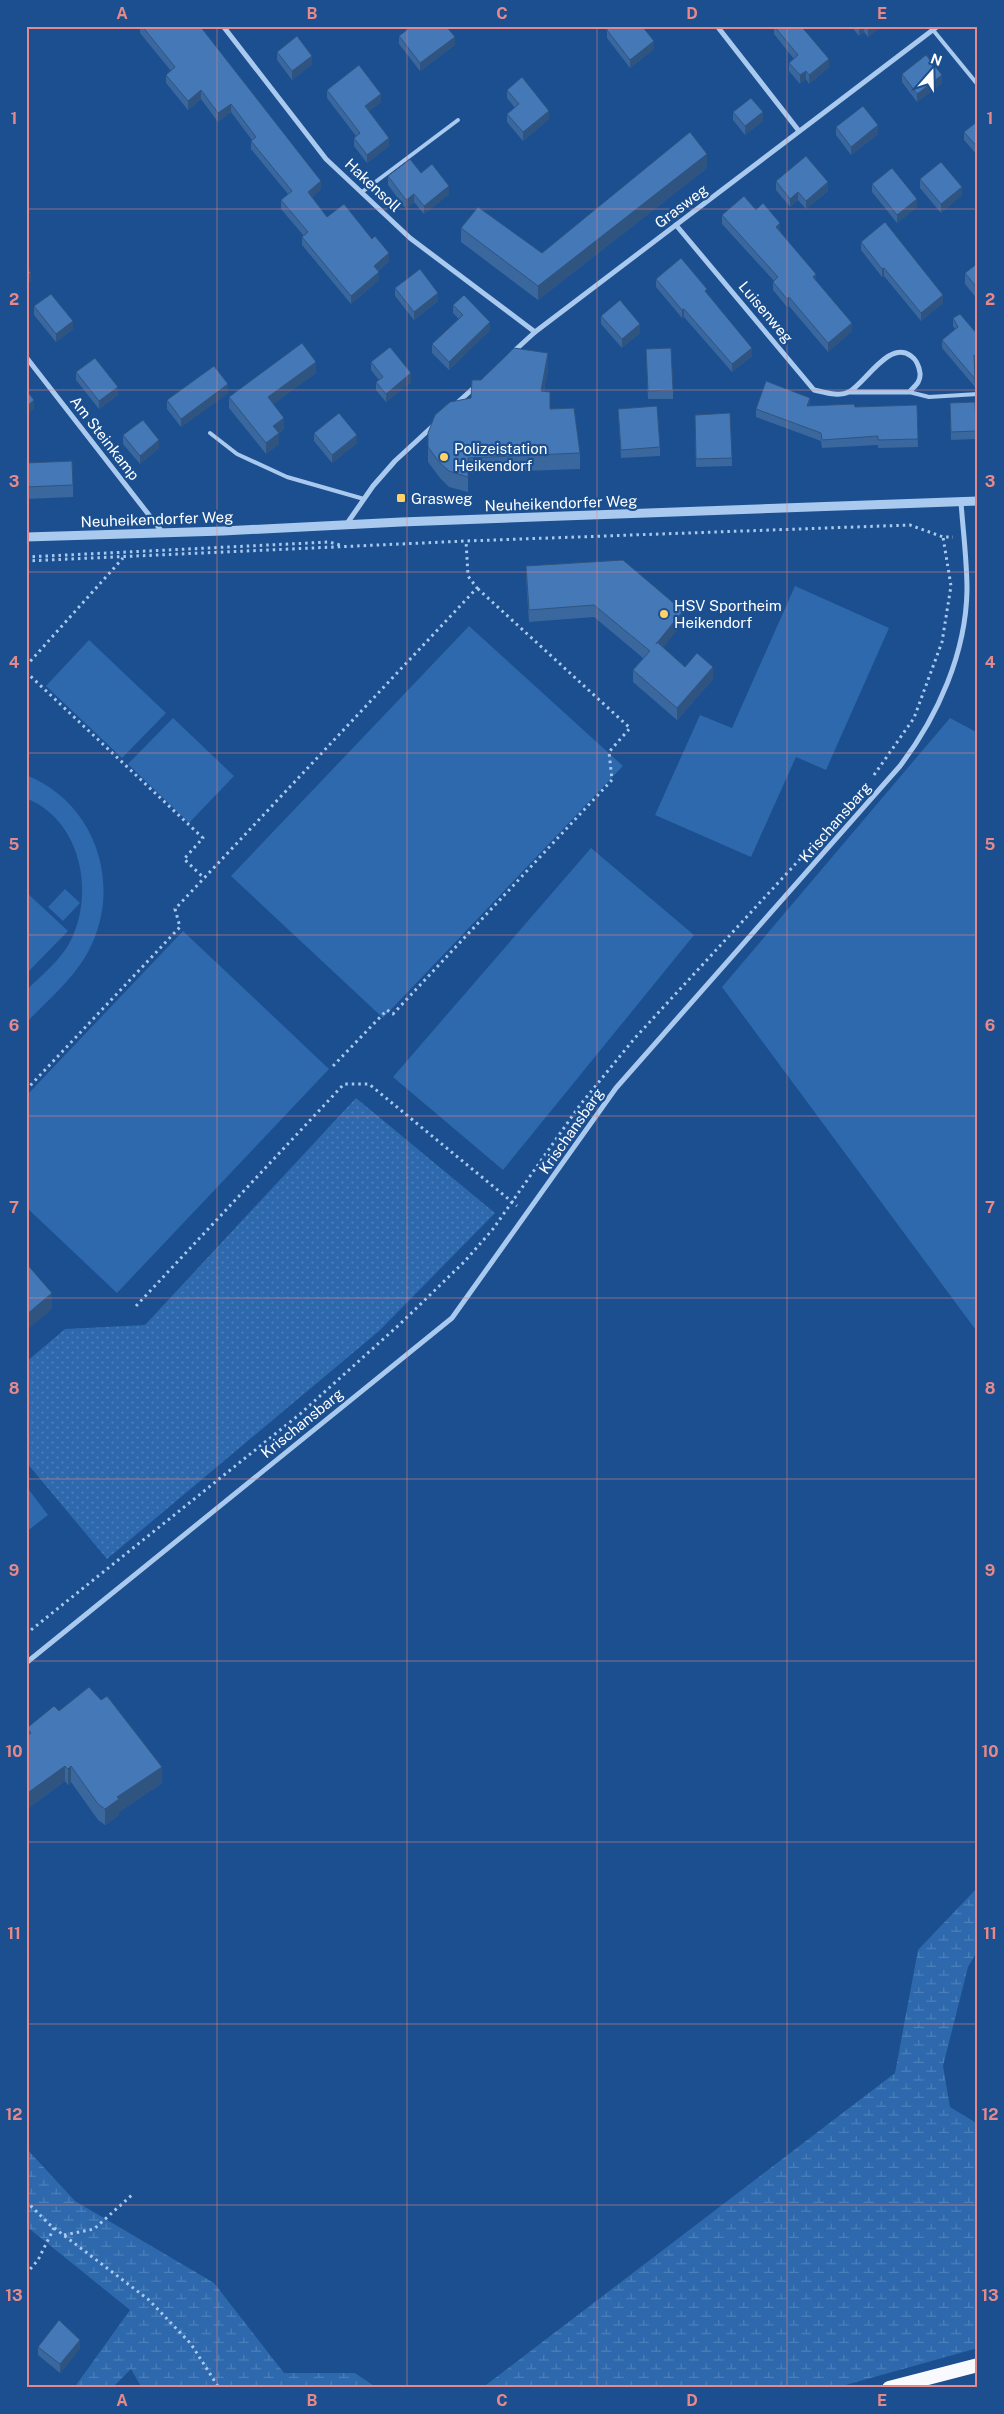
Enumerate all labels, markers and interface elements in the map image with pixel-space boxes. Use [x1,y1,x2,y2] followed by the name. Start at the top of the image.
[116,4,128,23] text: A
[307,4,318,23] text: B
[496,4,508,23] text: C
[686,4,698,23] text: D
[877,4,887,23] text: E
[906,48,956,98] north arrow
[929,50,944,69] text: N
[11,109,17,128] text: 1
[987,109,993,128] text: 1
[342,155,404,215] street label: Hakensoll
[651,181,711,231] street label: Grasweg
[735,278,797,346] street label: Luisenweg
[9,290,19,309] text: 2
[985,290,995,309] text: 2
[67,393,143,483] street label: Am Steinkamp
[454,440,547,474] place label: Polizeistation Heikendorf
[438,451,450,463] marker: Polizeistation Heikendorf
[9,472,19,491] text: 3
[985,472,995,491] text: 3
[411,490,473,507] place label: Grasweg
[395,492,407,504] marker: Grasweg
[484,492,638,514] street label: Neuheikendorfer Weg
[80,508,234,530] street label: Neuheikendorfer Weg
[674,597,782,631] place label: HSV Sportheim Heikendorf
[658,608,670,620] marker: HSV Sportheim Heikendorf
[9,653,20,672] text: 4
[985,653,996,672] text: 4
[796,778,874,866] street label: Krischansbarg
[9,835,20,854] text: 5
[985,835,996,854] text: 5
[9,1016,19,1035] text: 6
[985,1016,995,1035] text: 6
[535,1085,607,1177] street label: Krischansbarg
[9,1198,19,1217] text: 7
[985,1198,995,1217] text: 7
[9,1379,20,1398] text: 8
[985,1379,996,1398] text: 8
[258,1385,346,1461] street label: Krischansbarg
[9,1561,19,1580] text: 9
[985,1561,995,1580] text: 9
[5,1742,23,1761] text: 10
[981,1742,999,1761] text: 10
[7,1924,21,1943] text: 11
[983,1924,997,1943] text: 11
[5,2105,23,2124] text: 12
[981,2105,999,2124] text: 12
[5,2286,23,2305] text: 13
[981,2286,999,2305] text: 13
[116,2391,128,2410] text: A
[307,2391,318,2410] text: B
[496,2391,508,2410] text: C
[686,2391,698,2410] text: D
[877,2391,887,2410] text: E

